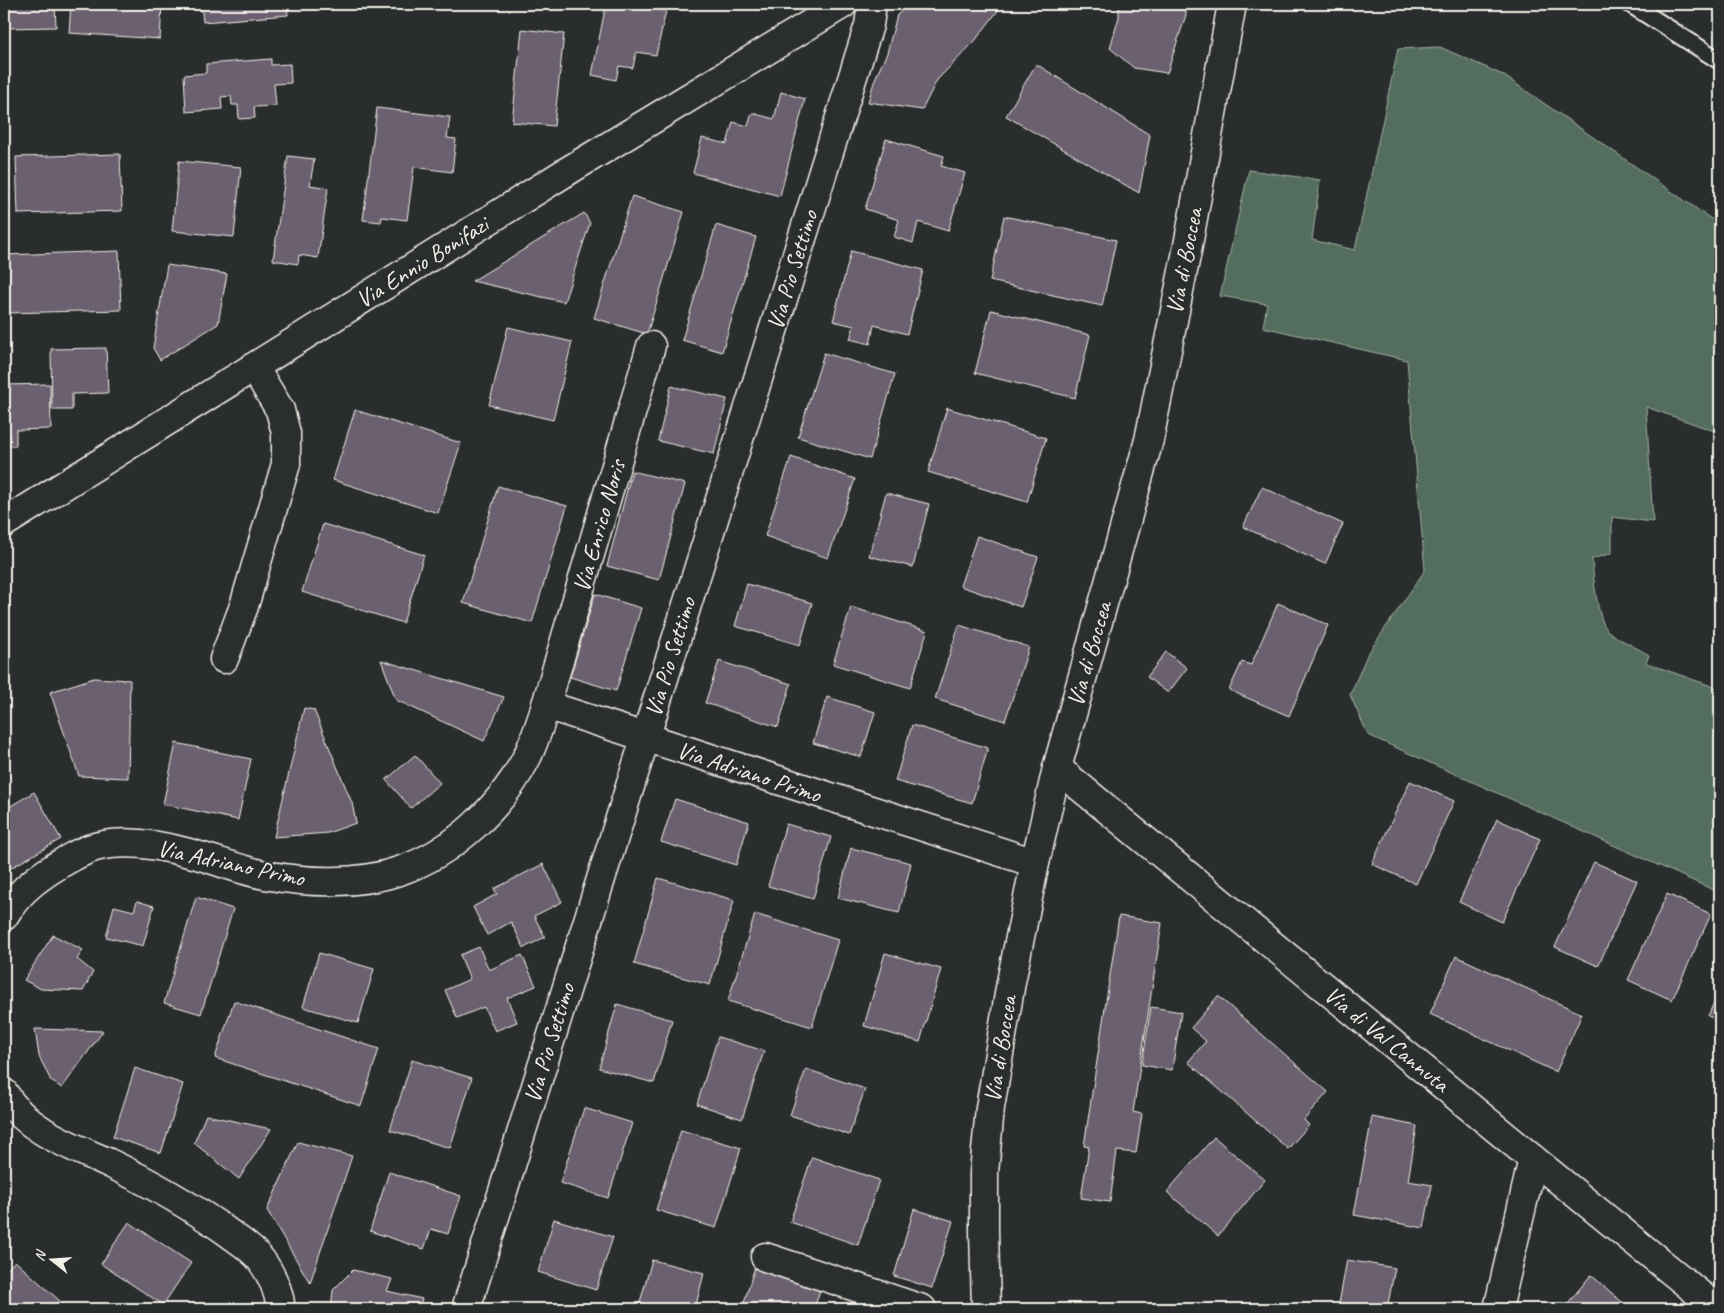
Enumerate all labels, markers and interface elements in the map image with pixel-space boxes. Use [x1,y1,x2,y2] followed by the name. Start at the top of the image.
[1159,203,1209,317] street label: Via di Boccea
[760,205,825,333] street label: Via Pio Settimo
[350,208,496,315] street label: Via Ennio Bonifazi
[566,455,633,595] street label: Via Enrico Noris
[638,592,703,720] street label: Via Pio Settimo
[1060,596,1119,710] street label: Via di Boccea
[673,735,826,810] street label: Via Adriano Primo
[155,833,309,894] street label: Via Adriano Primo
[517,978,582,1106] street label: Via Pio Settimo
[1318,979,1457,1100] street label: Via di Val Cannuta
[977,992,1024,1104] street label: Via di Boccea
[28,1236,78,1286] north arrow
[31,1247,50,1263] text: N

